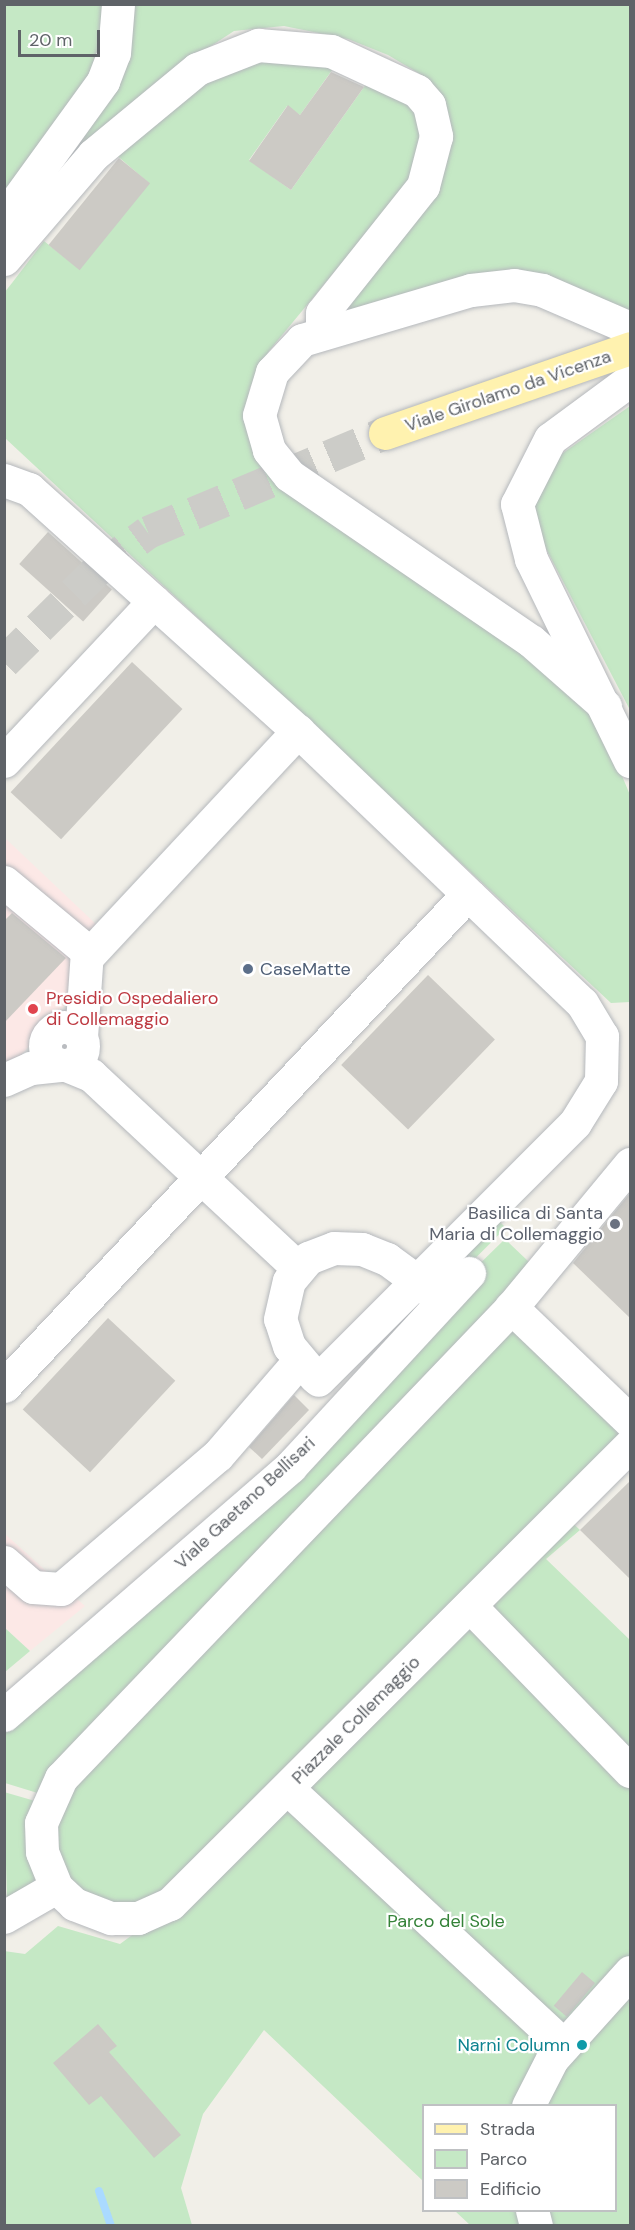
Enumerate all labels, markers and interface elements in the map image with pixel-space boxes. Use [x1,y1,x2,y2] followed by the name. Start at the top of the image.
[21,18,104,56] scale bar
[29,28,72,52] text: 20 m
[402,346,614,436] street label: Viale Girolamo da Vicenza
[260,958,351,980] place label: CaseMatte
[241,962,255,976] marker: CaseMatte
[46,988,218,1030] place label: Presidio Ospedaliero di Collemaggio
[24,1000,42,1018] marker: Presidio Ospedaliero di Collemaggio
[429,1203,603,1246] place label: Basilica di Santa Maria di Collemaggio
[608,1217,622,1231] marker: Basilica di Santa Maria di Collemaggio
[170,1432,320,1574] street label: Viale Gaetano Bellisari
[287,1651,425,1789] street label: Piazzale Collemaggio
[387,1910,505,1932] park label: Parco del Sole
[457,2034,570,2056] place label: Narni Column
[575,2038,589,2052] marker: Narni Column
[422,2104,617,2212] legend
[480,2117,535,2141] text: Strada
[480,2147,527,2171] text: Parco
[480,2177,541,2201] text: Edificio

